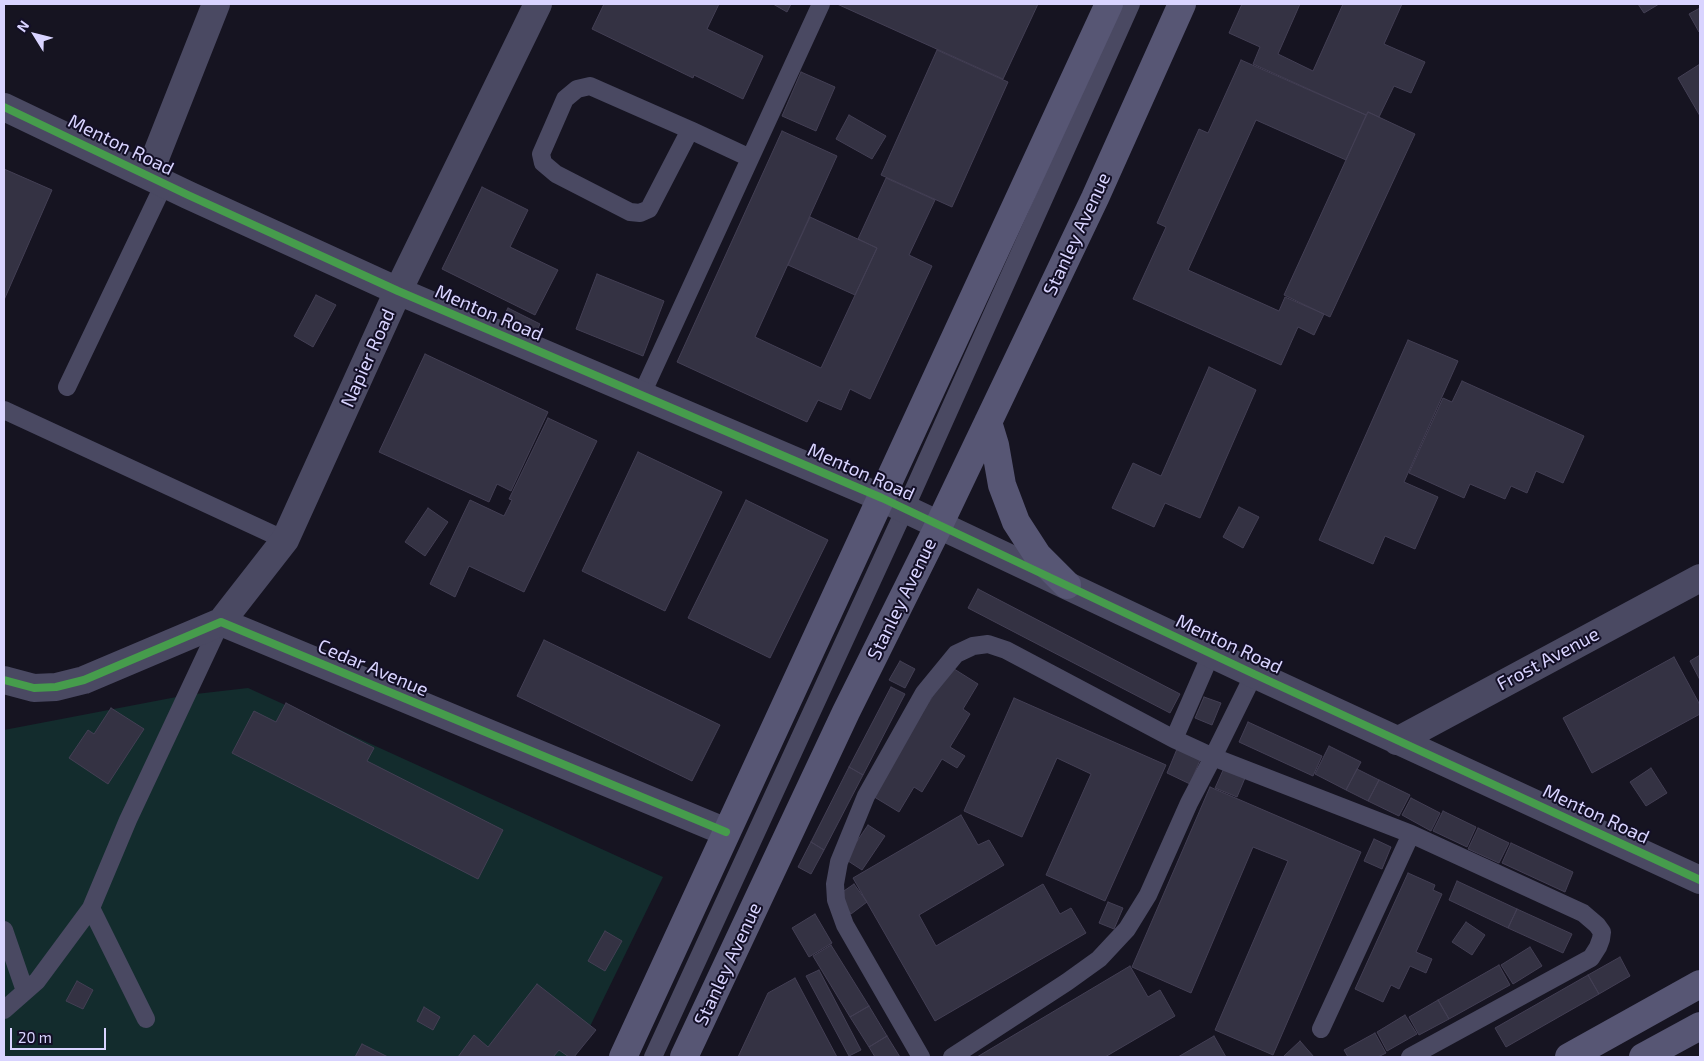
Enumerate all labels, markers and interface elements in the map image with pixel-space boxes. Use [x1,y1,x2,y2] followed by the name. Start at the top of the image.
[10,10,60,60] north arrow
[13,17,32,35] text: N
[64,110,178,180] street label: Menton Road
[1039,169,1115,299] street label: Stanley Avenue
[432,280,546,346] street label: Menton Road
[336,305,400,411] street label: Napier Road
[804,438,918,506] street label: Menton Road
[863,534,941,664] street label: Stanley Avenue
[1172,609,1286,679] street label: Menton Road
[1493,622,1603,696] street label: Frost Avenue
[314,634,432,702] street label: Cedar Avenue
[1539,779,1653,849] street label: Menton Road
[690,899,766,1029] street label: Stanley Avenue
[12,1018,109,1050] scale bar
[18,1028,52,1046] text: 20 m

